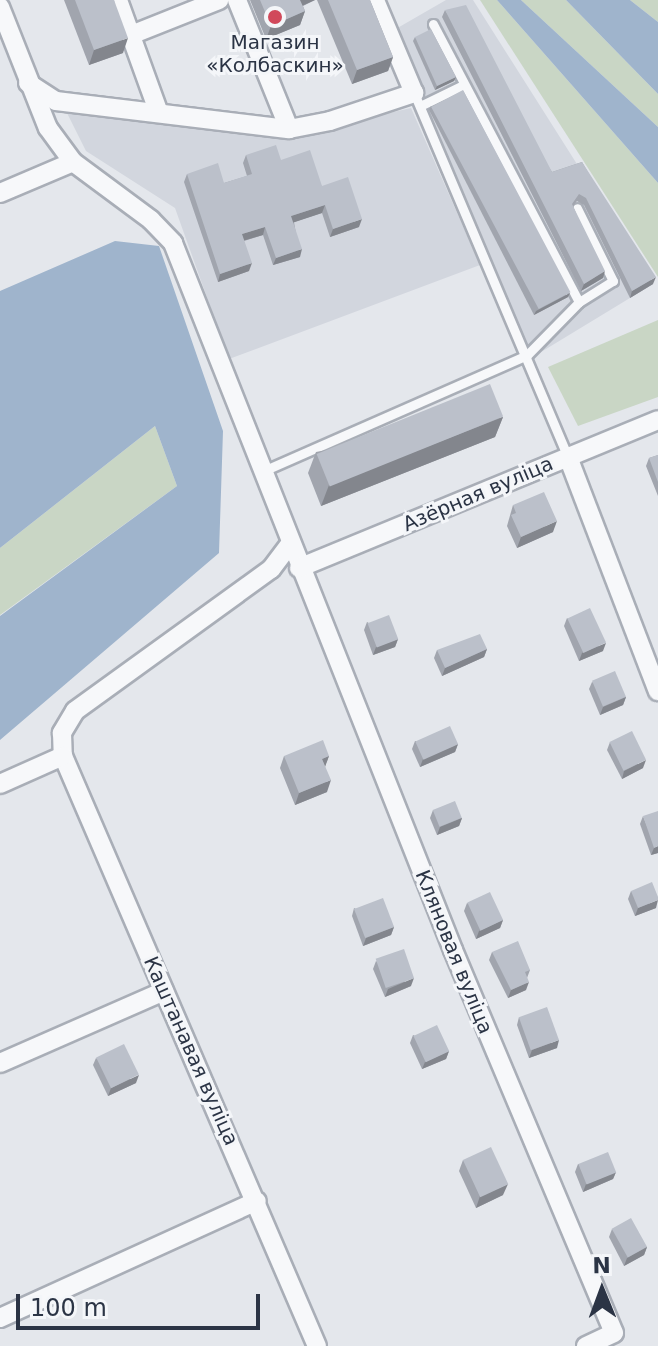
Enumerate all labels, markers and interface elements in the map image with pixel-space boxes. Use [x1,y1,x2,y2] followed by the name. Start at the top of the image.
[266,8,284,26] marker: Магазин «Колбаскин»
[206,30,344,77] place label: Магазин «Колбаскин»
[399,452,557,536] street label: Азёрная вуліца
[410,867,498,1037] street label: Кляновая вуліца
[138,953,244,1149] street label: Каштанавая вуліца
[562,1250,642,1330] north arrow
[592,1253,611,1278] text: N
[20,1278,264,1328] scale bar
[30,1294,107,1322] text: 100 m

